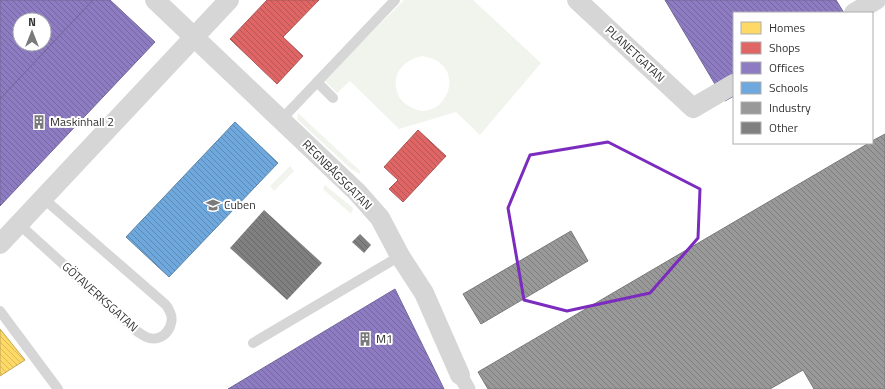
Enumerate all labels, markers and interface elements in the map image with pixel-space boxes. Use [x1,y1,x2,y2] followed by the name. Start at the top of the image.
[12,12,52,52] north arrow
[733,12,873,144] legend
[28,14,36,30] text: N
[769,18,805,37] text: Homes
[601,21,670,86] street label: PLANETGATAN
[769,38,801,57] text: Shops
[769,58,805,77] text: Offices
[769,78,809,97] text: Schools
[769,98,811,117] text: Industry
[50,112,114,131] place label: Maskinhall 2
[31,114,47,130] building icon: Maskinhall 2
[769,118,798,137] text: Other
[298,135,377,214] street label: REGNBÅGSGATAN
[224,195,256,214] place label: Cuben
[205,197,221,213] school or university icon: Cuben
[58,257,143,336] street label: GÖTAVERKSGATAN
[376,329,393,348] place label: M1
[357,331,373,347] building icon: M1

